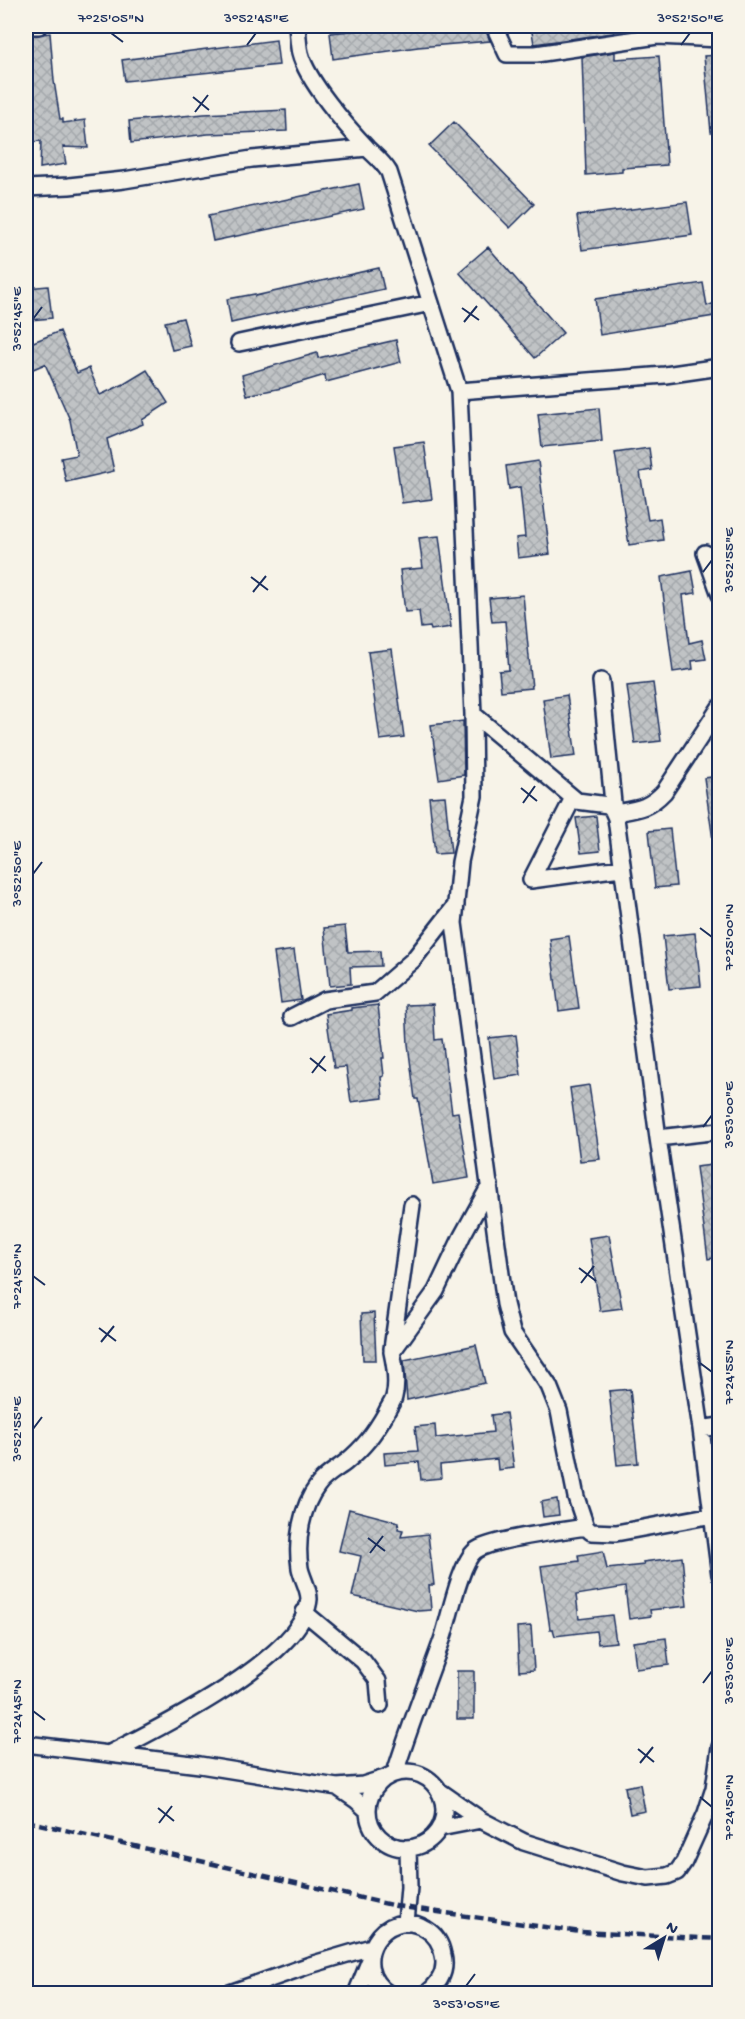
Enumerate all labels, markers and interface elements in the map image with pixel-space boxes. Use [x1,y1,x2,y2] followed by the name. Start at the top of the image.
[77,10,144,28] text: 7°25'05"N
[223,10,289,28] text: 3°52'45"E
[656,10,723,28] text: 3°52'50"E
[9,286,27,352] text: 3°52'45"E
[721,527,739,593] text: 3°52'55"E
[9,841,27,908] text: 3°52'50"E
[721,903,739,971] text: 7°25'00"N
[721,1081,739,1149] text: 3°53'00"E
[9,1243,27,1310] text: 7°24'50"N
[721,1339,739,1405] text: 7°24'55"N
[9,1396,27,1462] text: 3°52'55"E
[721,1637,739,1705] text: 3°53'05"E
[9,1679,27,1744] text: 7°24'45"N
[721,1774,739,1841] text: 7°24'50"N
[634,1908,694,1968] north arrow
[661,1918,681,1940] text: N
[432,1996,500,2014] text: 3°53'05"E

